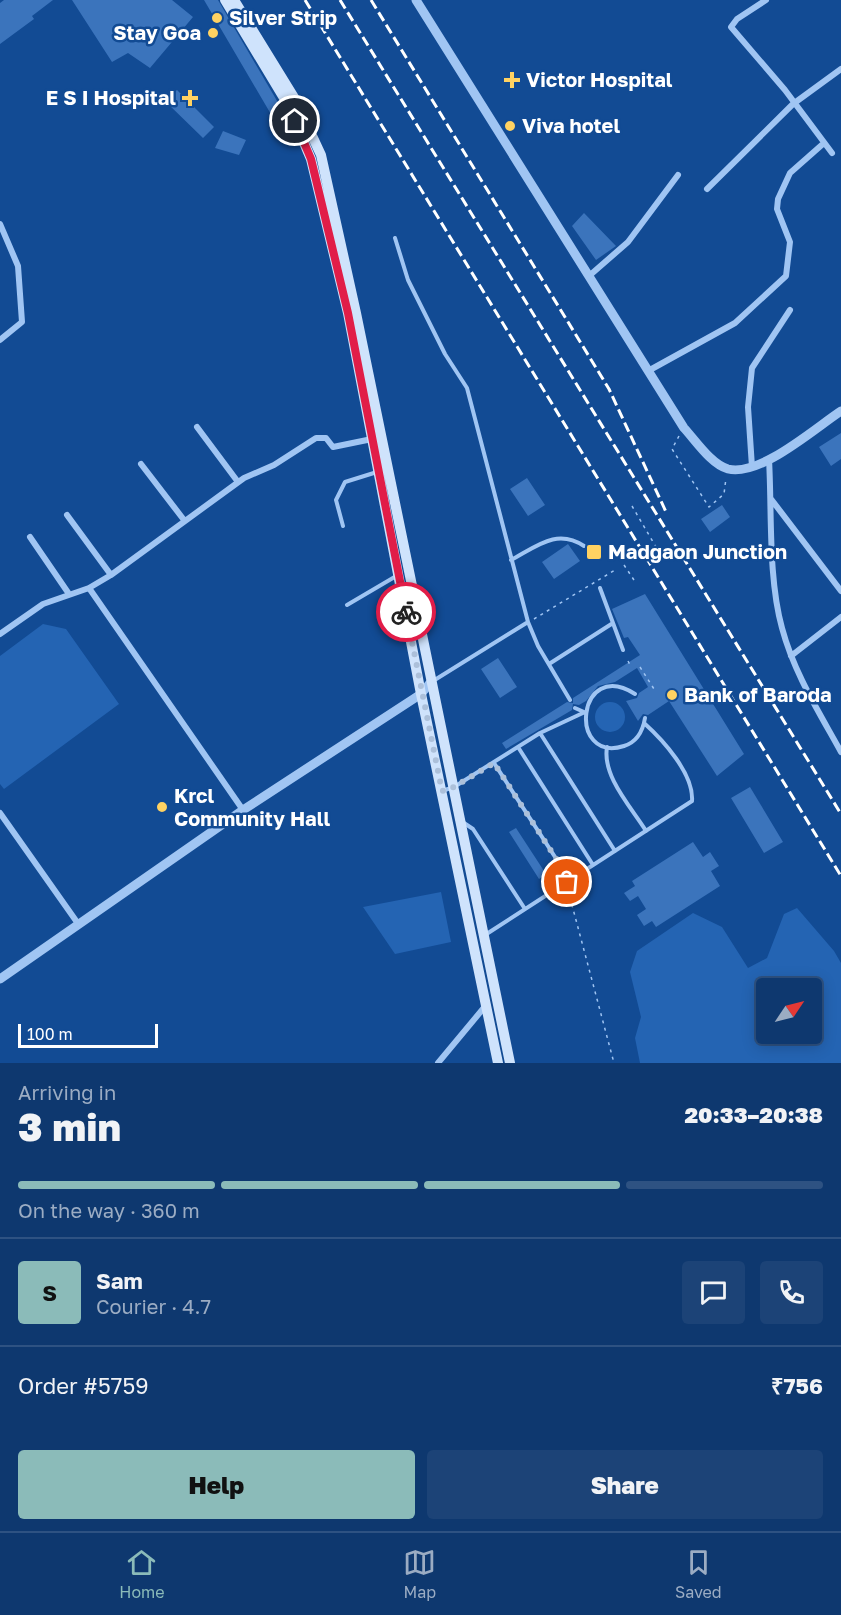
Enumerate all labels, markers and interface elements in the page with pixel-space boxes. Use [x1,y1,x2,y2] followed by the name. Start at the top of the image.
[229,5,337,29] place label: Silver Strip
[210,11,224,25] marker: Silver Strip
[113,20,201,44] place label: Stay Goa
[206,26,220,40] marker: Stay Goa
[526,67,673,91] place label: Victor Hospital
[503,71,521,89] marker: Victor Hospital
[46,85,176,109] place label: E S I Hospital
[181,89,199,107] marker: E S I Hospital
[269,95,320,146] pin
[278,104,311,137] icon: home
[522,113,620,137] place label: Viva hotel
[503,119,517,133] marker: Viva hotel
[608,539,787,563] place label: Madgaon Junction
[585,543,603,561] marker: Madgaon Junction
[376,582,436,642] courier
[390,596,423,629] icon: bike
[684,682,832,706] place label: Bank of Baroda
[665,688,679,702] marker: Bank of Baroda
[174,783,330,830] place label: Krcl Community Hall
[155,800,169,814] marker: Krcl Community Hall
[541,856,592,907] pin
[550,865,583,898] icon: bag
[756,978,822,1044] north arrow
[756,978,822,1044] map controls
[18,1021,158,1048] scale bar
[27,1024,73,1044] text: 100 m
[18,1080,116,1104] text: Arriving in
[684,1101,823,1128] text: 20:33–20:38
[18,1103,121,1150] text: 3 min
[18,1198,200,1222] text: On the way · 360 m
[682,1261,745,1324] button: chat
[760,1261,823,1324] button: phone
[96,1267,143,1294] text: Sam
[42,1279,57,1306] text: S
[96,1294,211,1318] text: Courier · 4.7
[18,1372,148,1399] text: Order #5759
[771,1372,823,1399] text: ₹756
[18,1450,415,1519] button: Help
[427,1450,823,1519] button: Share
[119,1546,165,1602] tab: Home
[403,1546,436,1602] tab: Map
[675,1546,722,1602] tab: Saved

